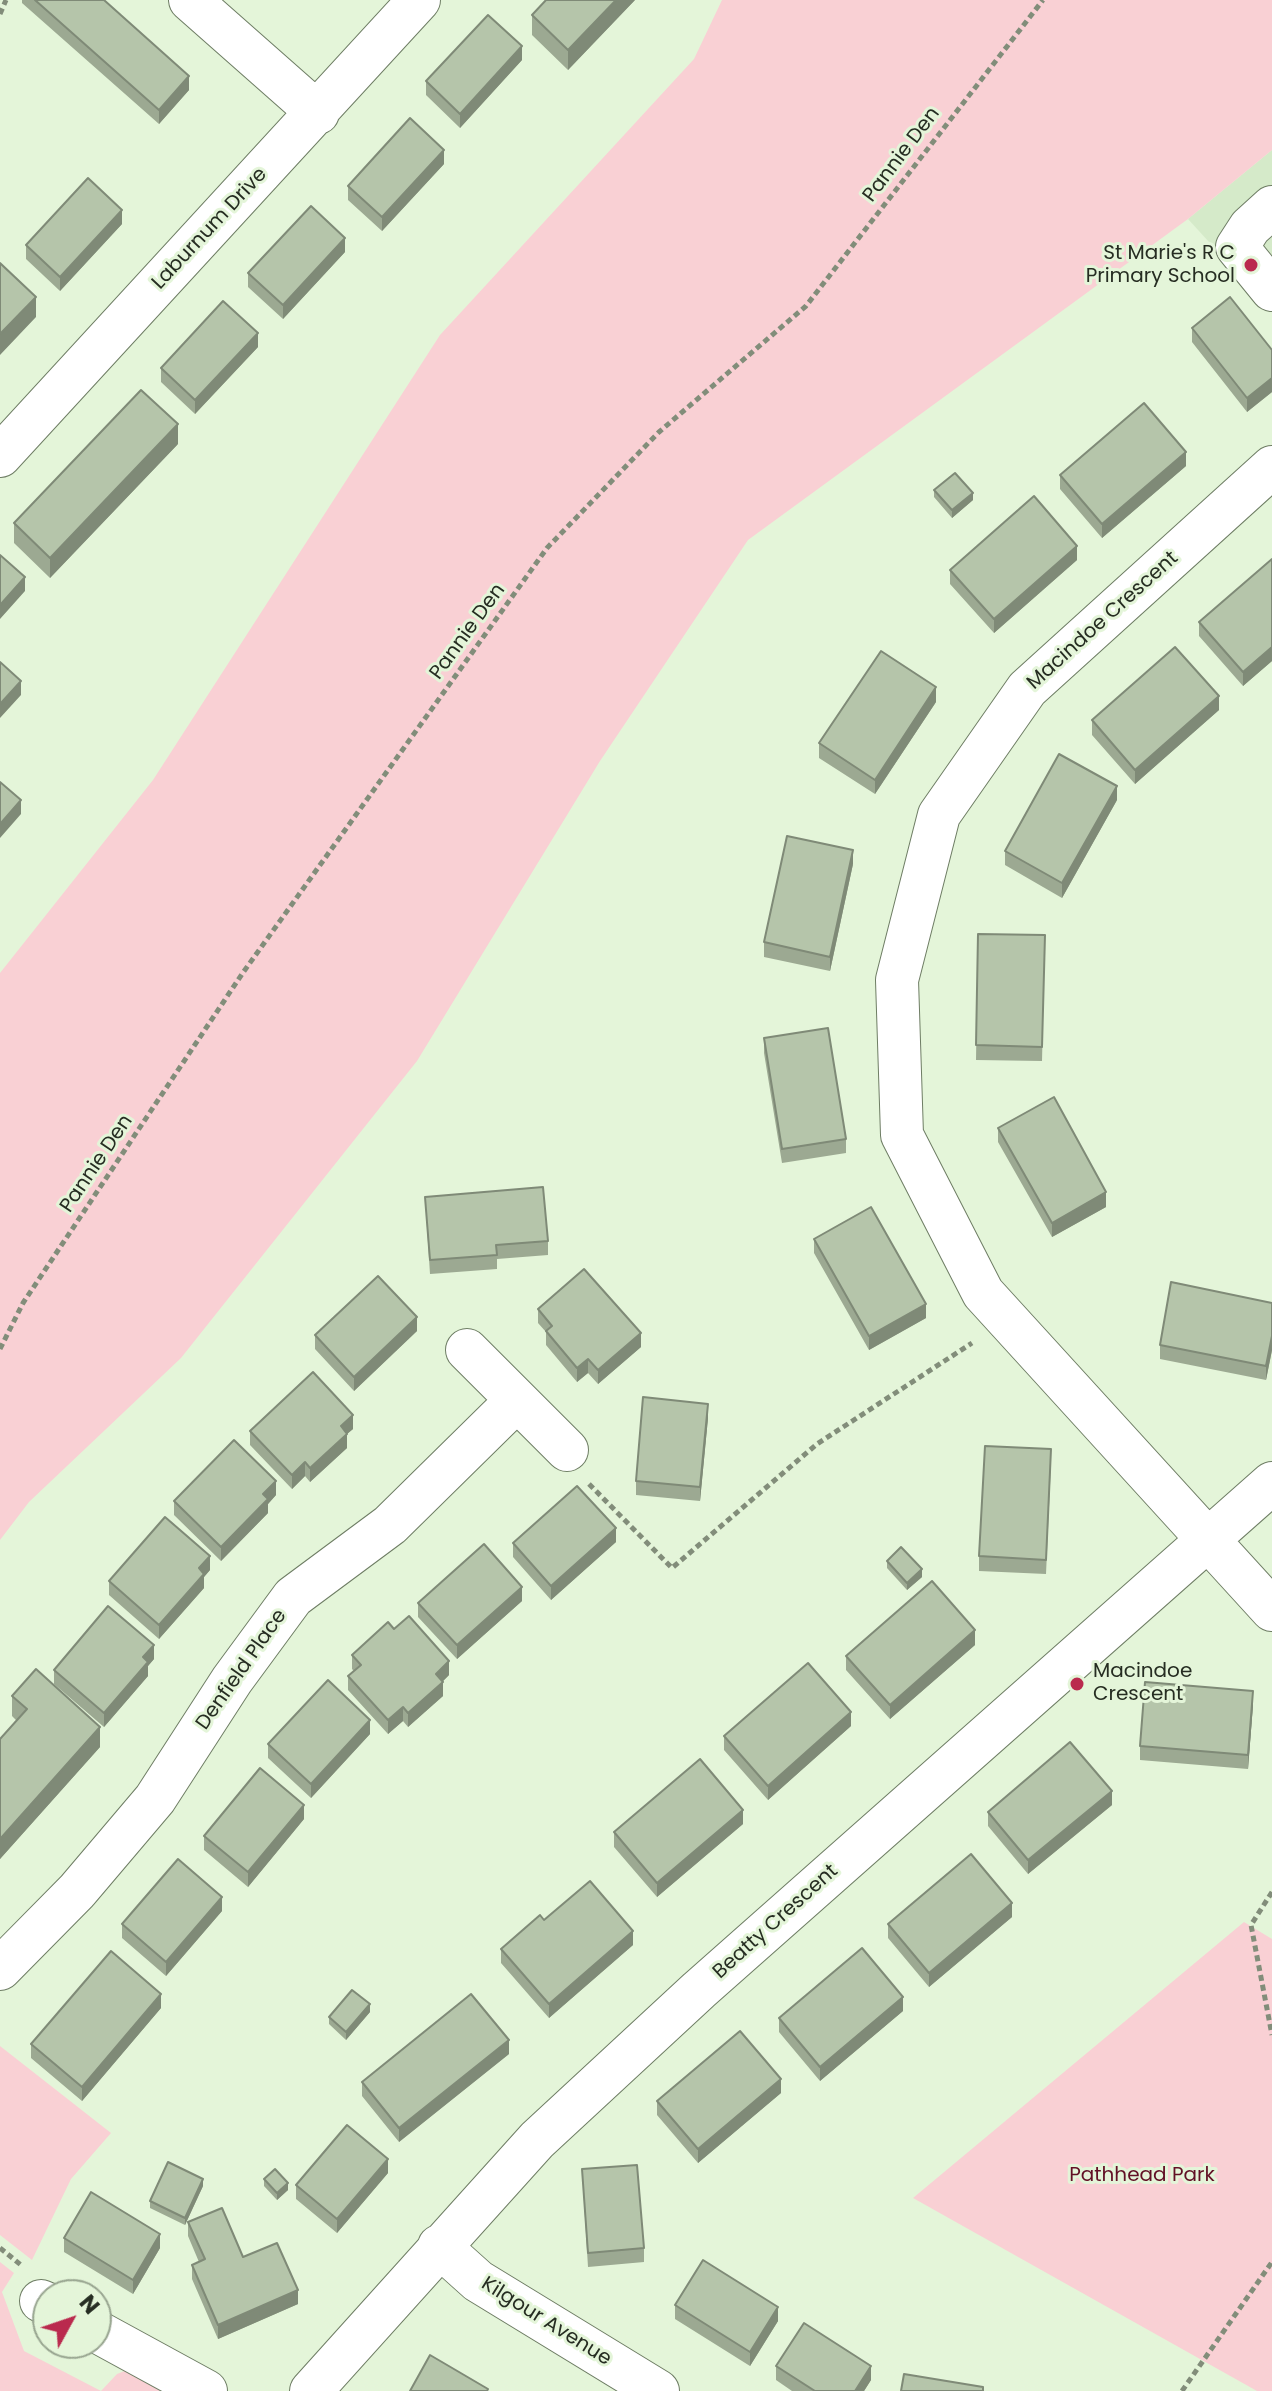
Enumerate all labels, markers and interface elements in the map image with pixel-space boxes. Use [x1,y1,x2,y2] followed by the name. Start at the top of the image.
[859,103,945,207] street label: Pannie Den
[147,163,273,295] street label: Laburnum Drive
[1086,242,1235,289] place label: St Marie's R C Primary School
[1242,256,1260,274] marker: St Marie's R C Primary School
[1023,547,1183,695] street label: Macindoe Crescent
[425,579,511,685] street label: Pannie Den
[56,1111,138,1217] street label: Pannie Den
[192,1605,292,1735] street label: Denfield Place
[1093,1660,1192,1707] place label: Macindoe Crescent
[1068,1675,1086,1693] marker: Macindoe Crescent
[709,1860,843,1984] street label: Beatty Crescent
[1069,2164,1215,2188] park label: Pathhead Park
[477,2272,615,2372] street label: Kilgour Avenue
[32,2279,112,2359] north arrow
[72,2288,106,2321] text: N

